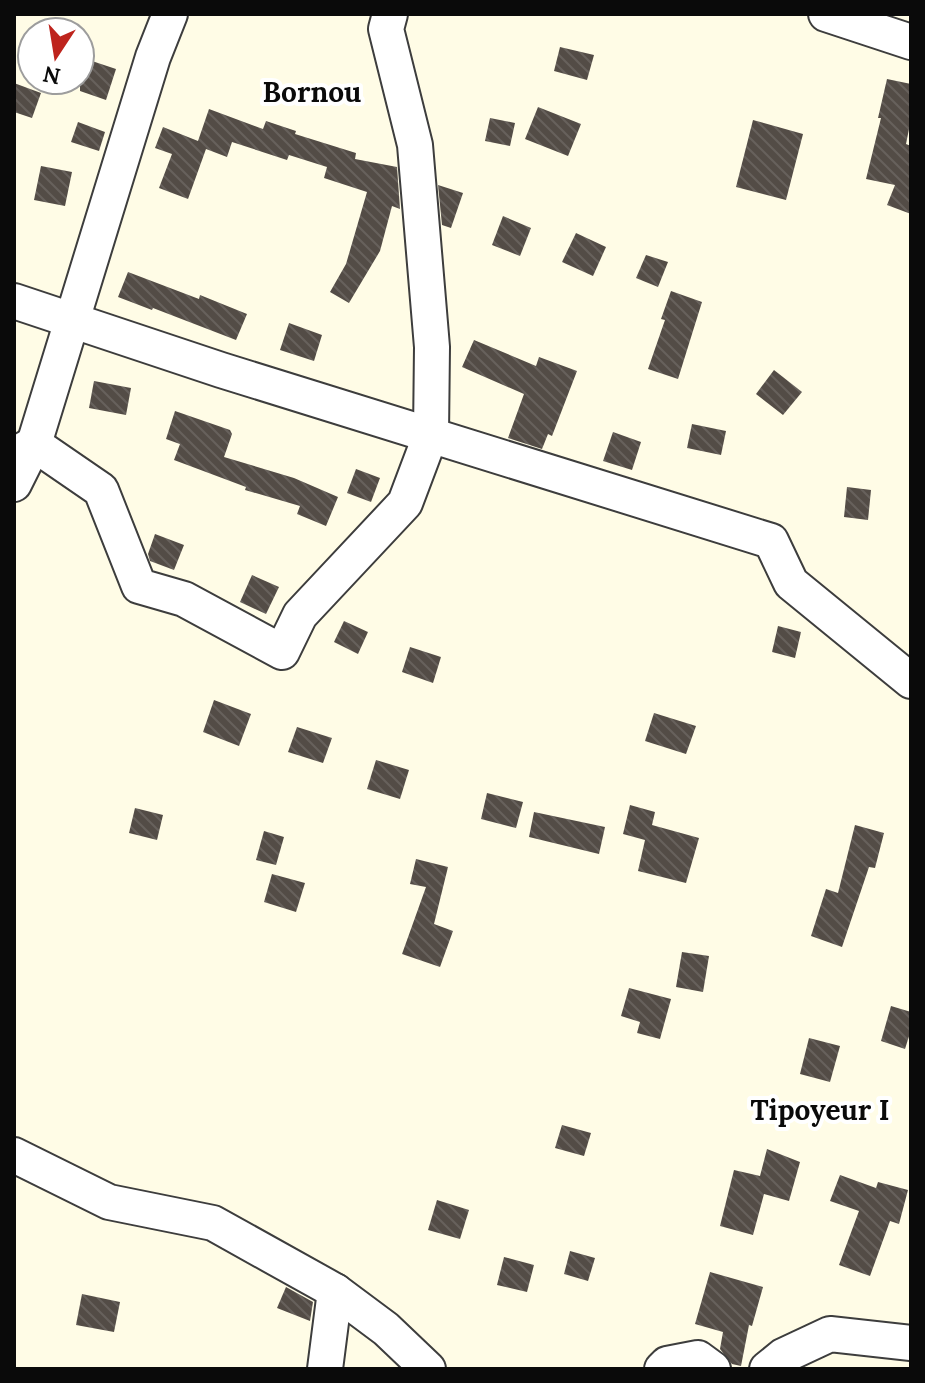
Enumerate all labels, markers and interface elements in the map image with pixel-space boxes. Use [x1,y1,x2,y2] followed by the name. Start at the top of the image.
[16,16,96,96] north arrow
[41,60,63,91] text: N
[263,74,361,110] district label: Bornou
[751,1092,889,1128] district label: Tipoyeur I

